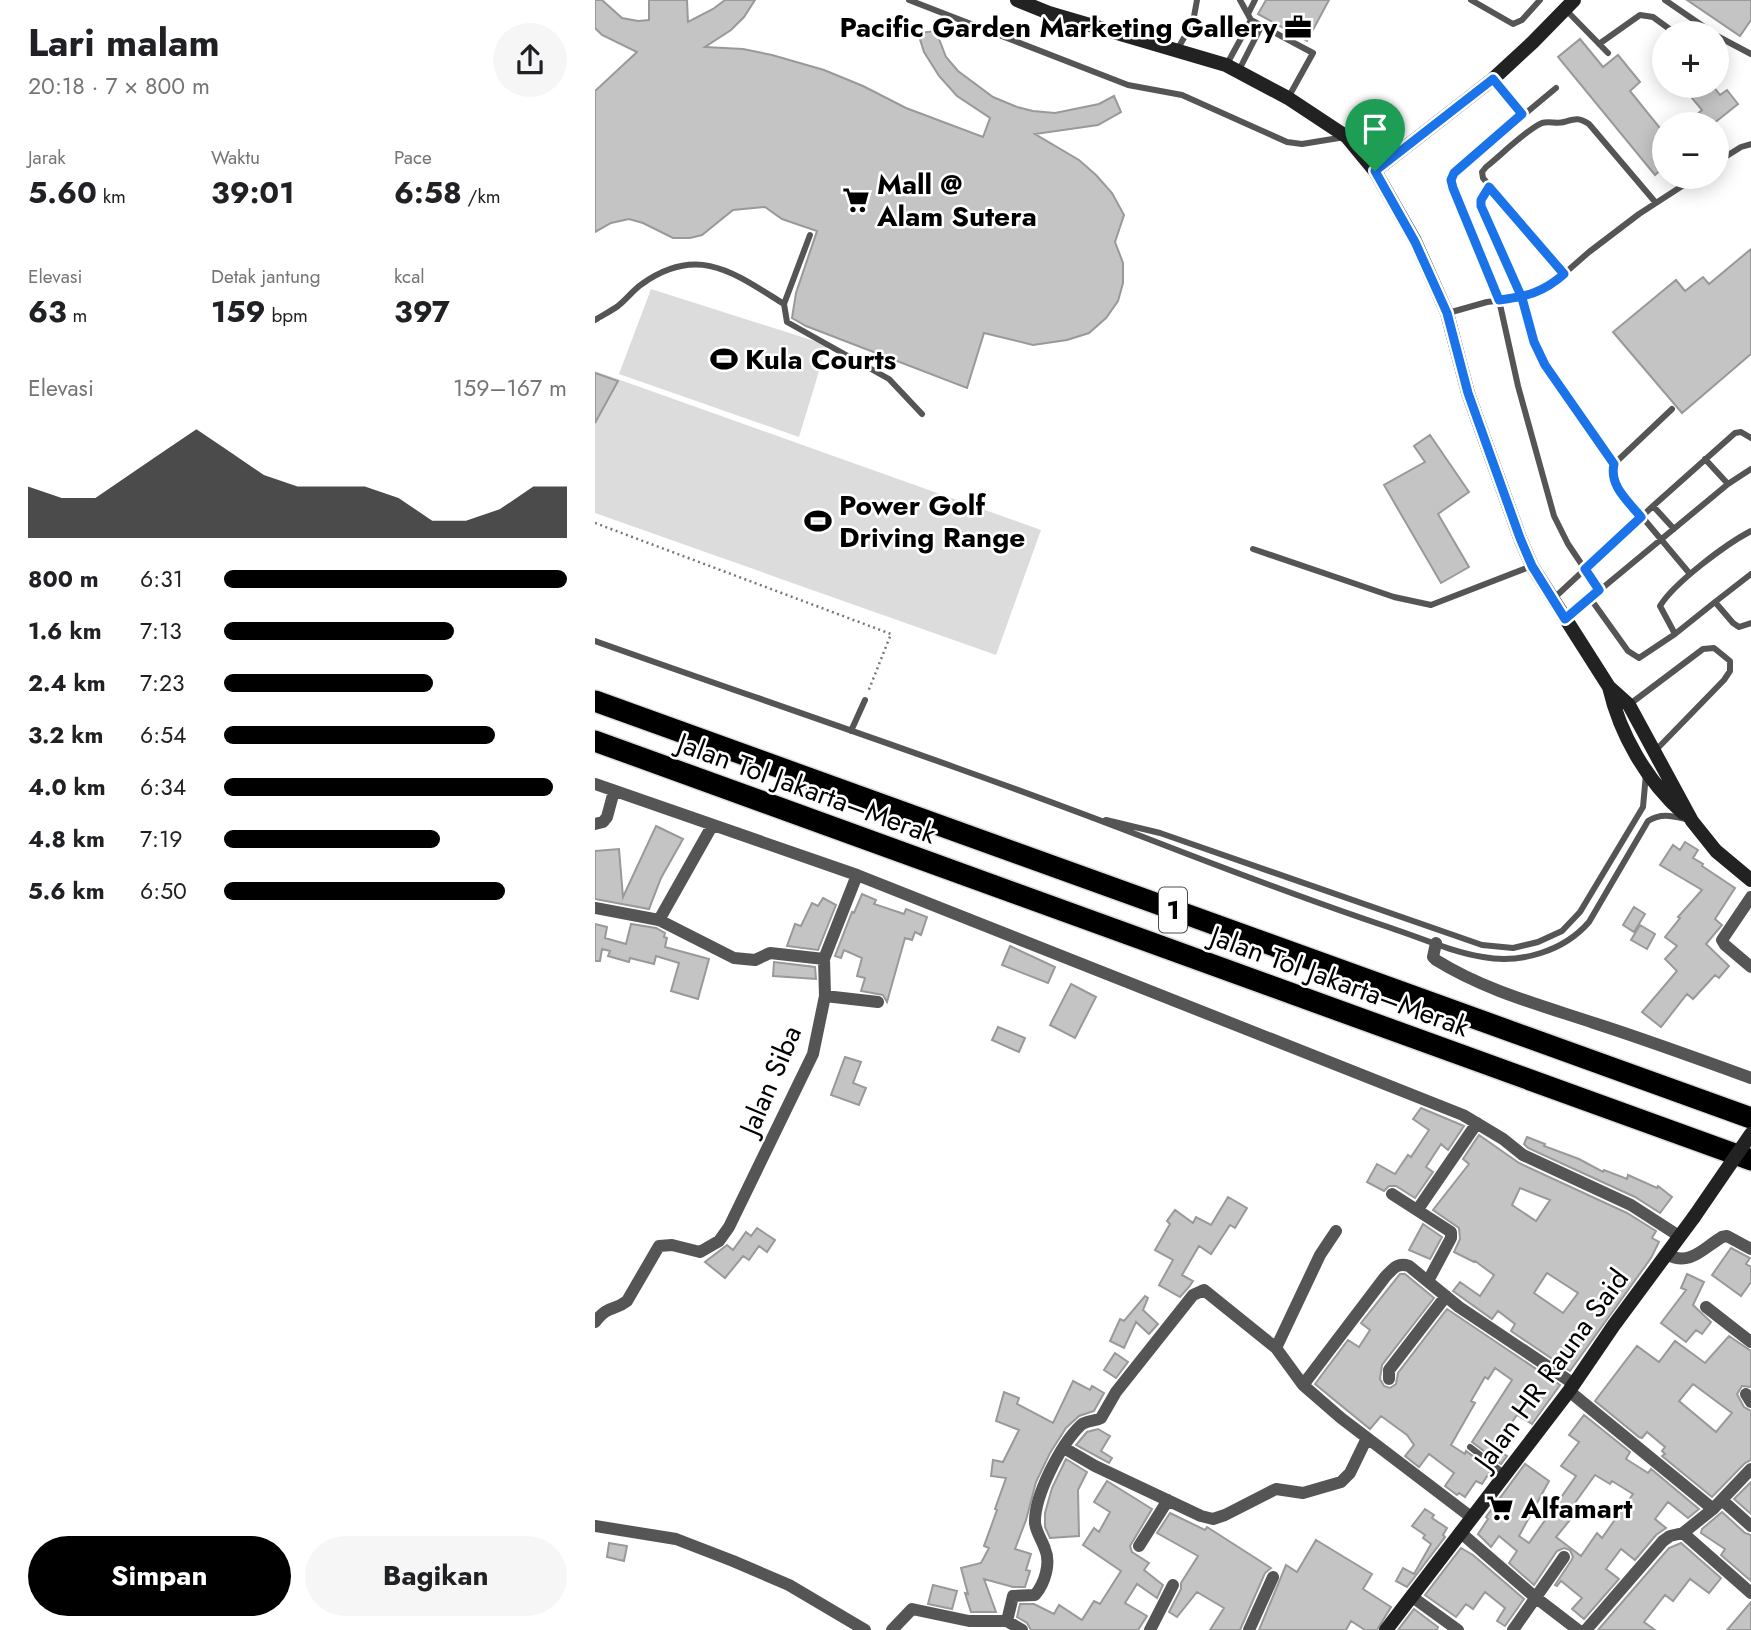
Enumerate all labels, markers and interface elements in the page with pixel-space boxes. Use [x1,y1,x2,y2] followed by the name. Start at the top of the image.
[839,7,1277,48] place label: Pacific Garden Marketing Gallery
[1283,12,1313,42] office icon: Pacific Garden Marketing Gallery
[28,15,220,70] text: Lari malam
[1652,21,1729,189] map controls
[1652,21,1729,98] button: +
[493,23,567,97] button: share
[28,69,210,103] text: 20:18 · 7 × 800 m
[1345,99,1405,171] pin
[1356,110,1394,148] icon: arrive
[1652,112,1729,189] button: −
[28,144,66,171] text: Jarak
[211,144,260,171] text: Waktu
[394,144,432,171] text: Pace
[876,164,1037,237] place label: Mall @ Alam Sutera
[28,171,97,214] text: 5.60
[211,171,295,214] text: 39:01
[394,171,462,214] text: 6:58
[97,183,126,210] text: km
[462,183,501,210] text: /km
[841,185,871,215] supermarket icon: Mall @ Alam Sutera
[28,263,82,290] text: Elevasi
[211,263,321,290] text: Detak jantung
[394,263,425,290] text: kcal
[28,290,67,333] text: 63
[211,290,266,333] text: 159
[394,290,450,333] text: 397
[67,302,87,329] text: m
[266,302,308,329] text: bpm
[745,339,897,380] place label: Kula Courts
[709,344,739,374] sports icon: Kula Courts
[28,371,94,405] text: Elevasi
[453,371,567,405] text: 159–167 m
[839,485,1025,558] place label: Power Golf Driving Range
[803,506,833,536] sports icon: Power Golf Driving Range
[28,562,99,596] text: 800 m
[140,562,183,596] text: 6:31
[28,614,102,648] text: 1.6 km
[140,614,182,648] text: 7:13
[28,666,106,700] text: 2.4 km
[140,666,185,700] text: 7:23
[28,718,103,752] text: 3.2 km
[140,718,187,752] text: 6:54
[668,721,943,855] street label: Jalan Tol Jakarta–Merak
[28,770,106,804] text: 4.0 km
[140,770,186,804] text: 6:34
[28,822,105,856] text: 4.8 km
[140,822,183,856] text: 7:19
[28,874,105,908] text: 5.6 km
[140,874,187,908] text: 6:50
[1159,888,1187,932] road number: 1
[1201,914,1476,1048] street label: Jalan Tol Jakarta–Merak
[728,1019,812,1145] street label: Jalan Siba
[1462,1260,1638,1482] street label: Jalan HR Rauna Said
[1520,1488,1632,1529] place label: Alfamart
[1485,1493,1515,1523] supermarket icon: Alfamart
[28,1536,291,1616] button: Simpan
[305,1536,567,1616] button: Bagikan

